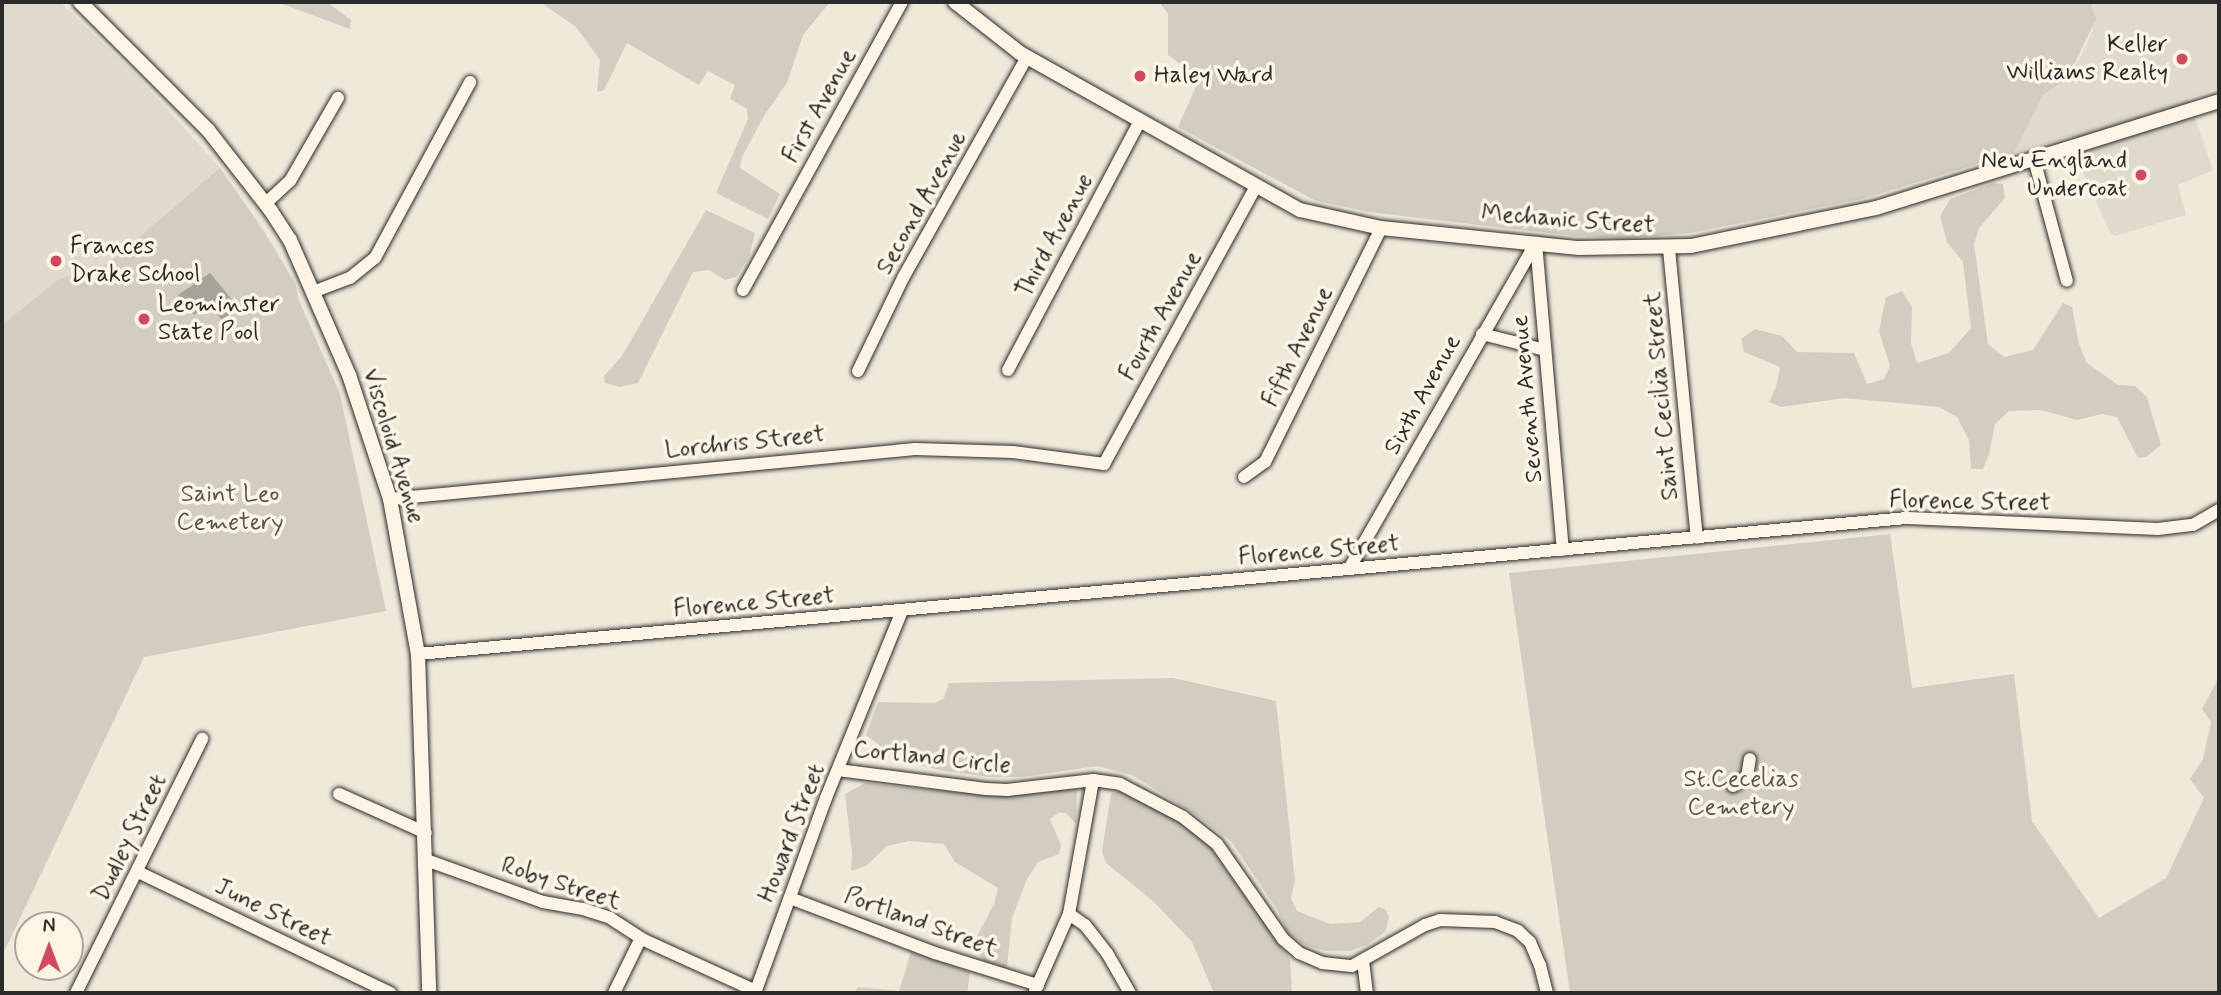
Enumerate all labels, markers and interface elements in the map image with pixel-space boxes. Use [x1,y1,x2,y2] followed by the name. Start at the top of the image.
[2006,31,2168,87] place label: Keller Williams Realty
[777,44,863,168] street label: First Avenue
[2174,51,2190,67] marker: Keller Williams Realty
[1154,62,1273,90] place label: Haley Ward
[1132,68,1148,84] marker: Haley Ward
[871,127,973,279] street label: Second Avenue
[2000,147,2127,203] place label: New England Undercoat
[2133,167,2149,183] marker: New England Undercoat
[1011,170,1099,302] street label: Third Avenue
[1481,200,1655,240] street label: Mechanic Street
[70,233,200,289] place label: Frances Drake School
[1114,246,1208,386] street label: Fourth Avenue
[48,253,64,269] marker: Frances Drake School
[1256,282,1340,412] street label: Fifth Avenue
[1639,290,1685,502] street label: Saint Cecilia Street
[158,291,280,347] place label: Leominster State Pool
[136,311,152,327] marker: Leominster State Pool
[1506,314,1550,484] street label: Seventh Avenue
[1378,330,1468,460] street label: Sixth Avenue
[355,363,431,529] street label: Viscoloid Avenue
[664,420,826,466] street label: Lorchris Street
[176,481,284,537] park label: Saint Leo Cemetery
[1890,486,2050,518] street label: Florence Street
[1238,530,1400,572] street label: Florence Street
[673,582,835,624] street label: Florence Street
[852,735,1012,781] street label: Cortland Circle
[752,758,832,908] street label: Howard Street
[1683,766,1799,822] park label: St.Cecelias Cemetery
[86,768,174,908] street label: Dudley Street
[498,851,624,917] street label: Roby Street
[211,873,335,953] street label: June Street
[840,882,1002,964] street label: Portland Street
[14,911,84,981] north arrow
[43,914,55,939] text: N

